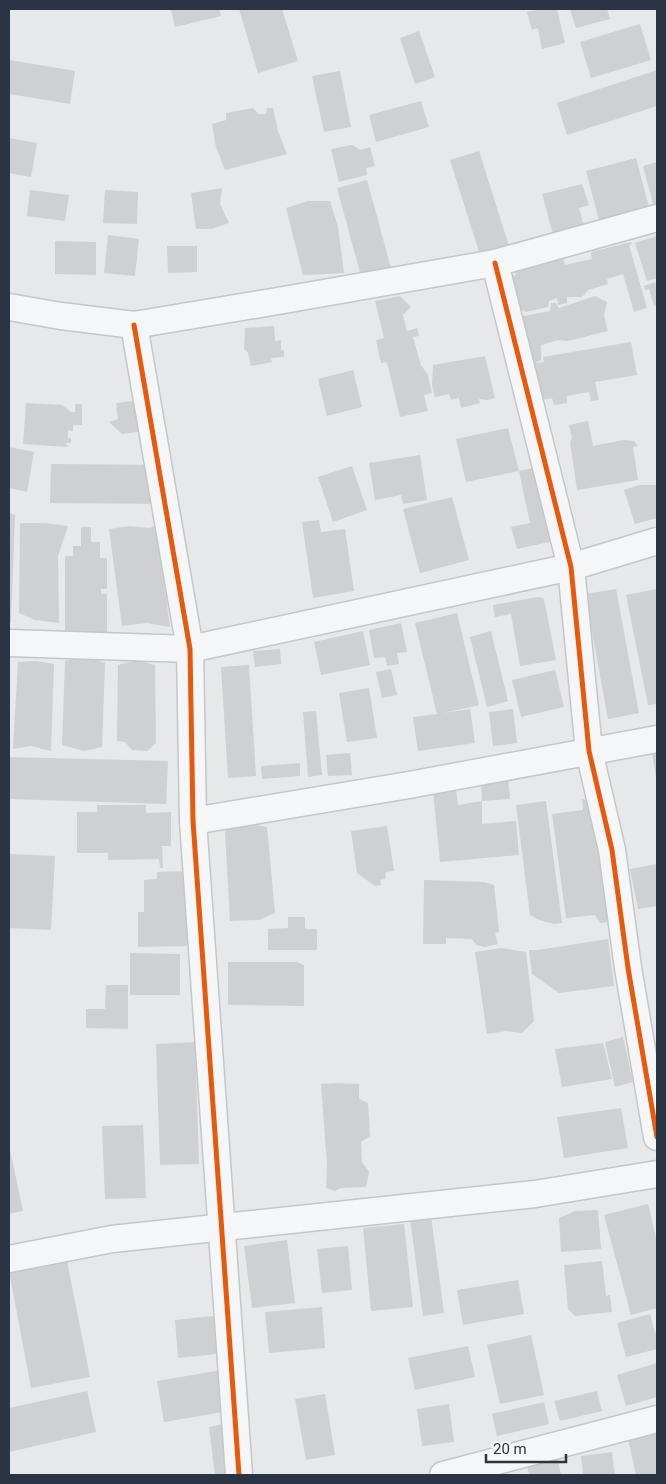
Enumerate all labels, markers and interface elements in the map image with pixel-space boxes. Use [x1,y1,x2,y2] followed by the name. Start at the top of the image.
[486,1432,566,1464] scale bar
[493,1440,527,1458] text: 20 m

